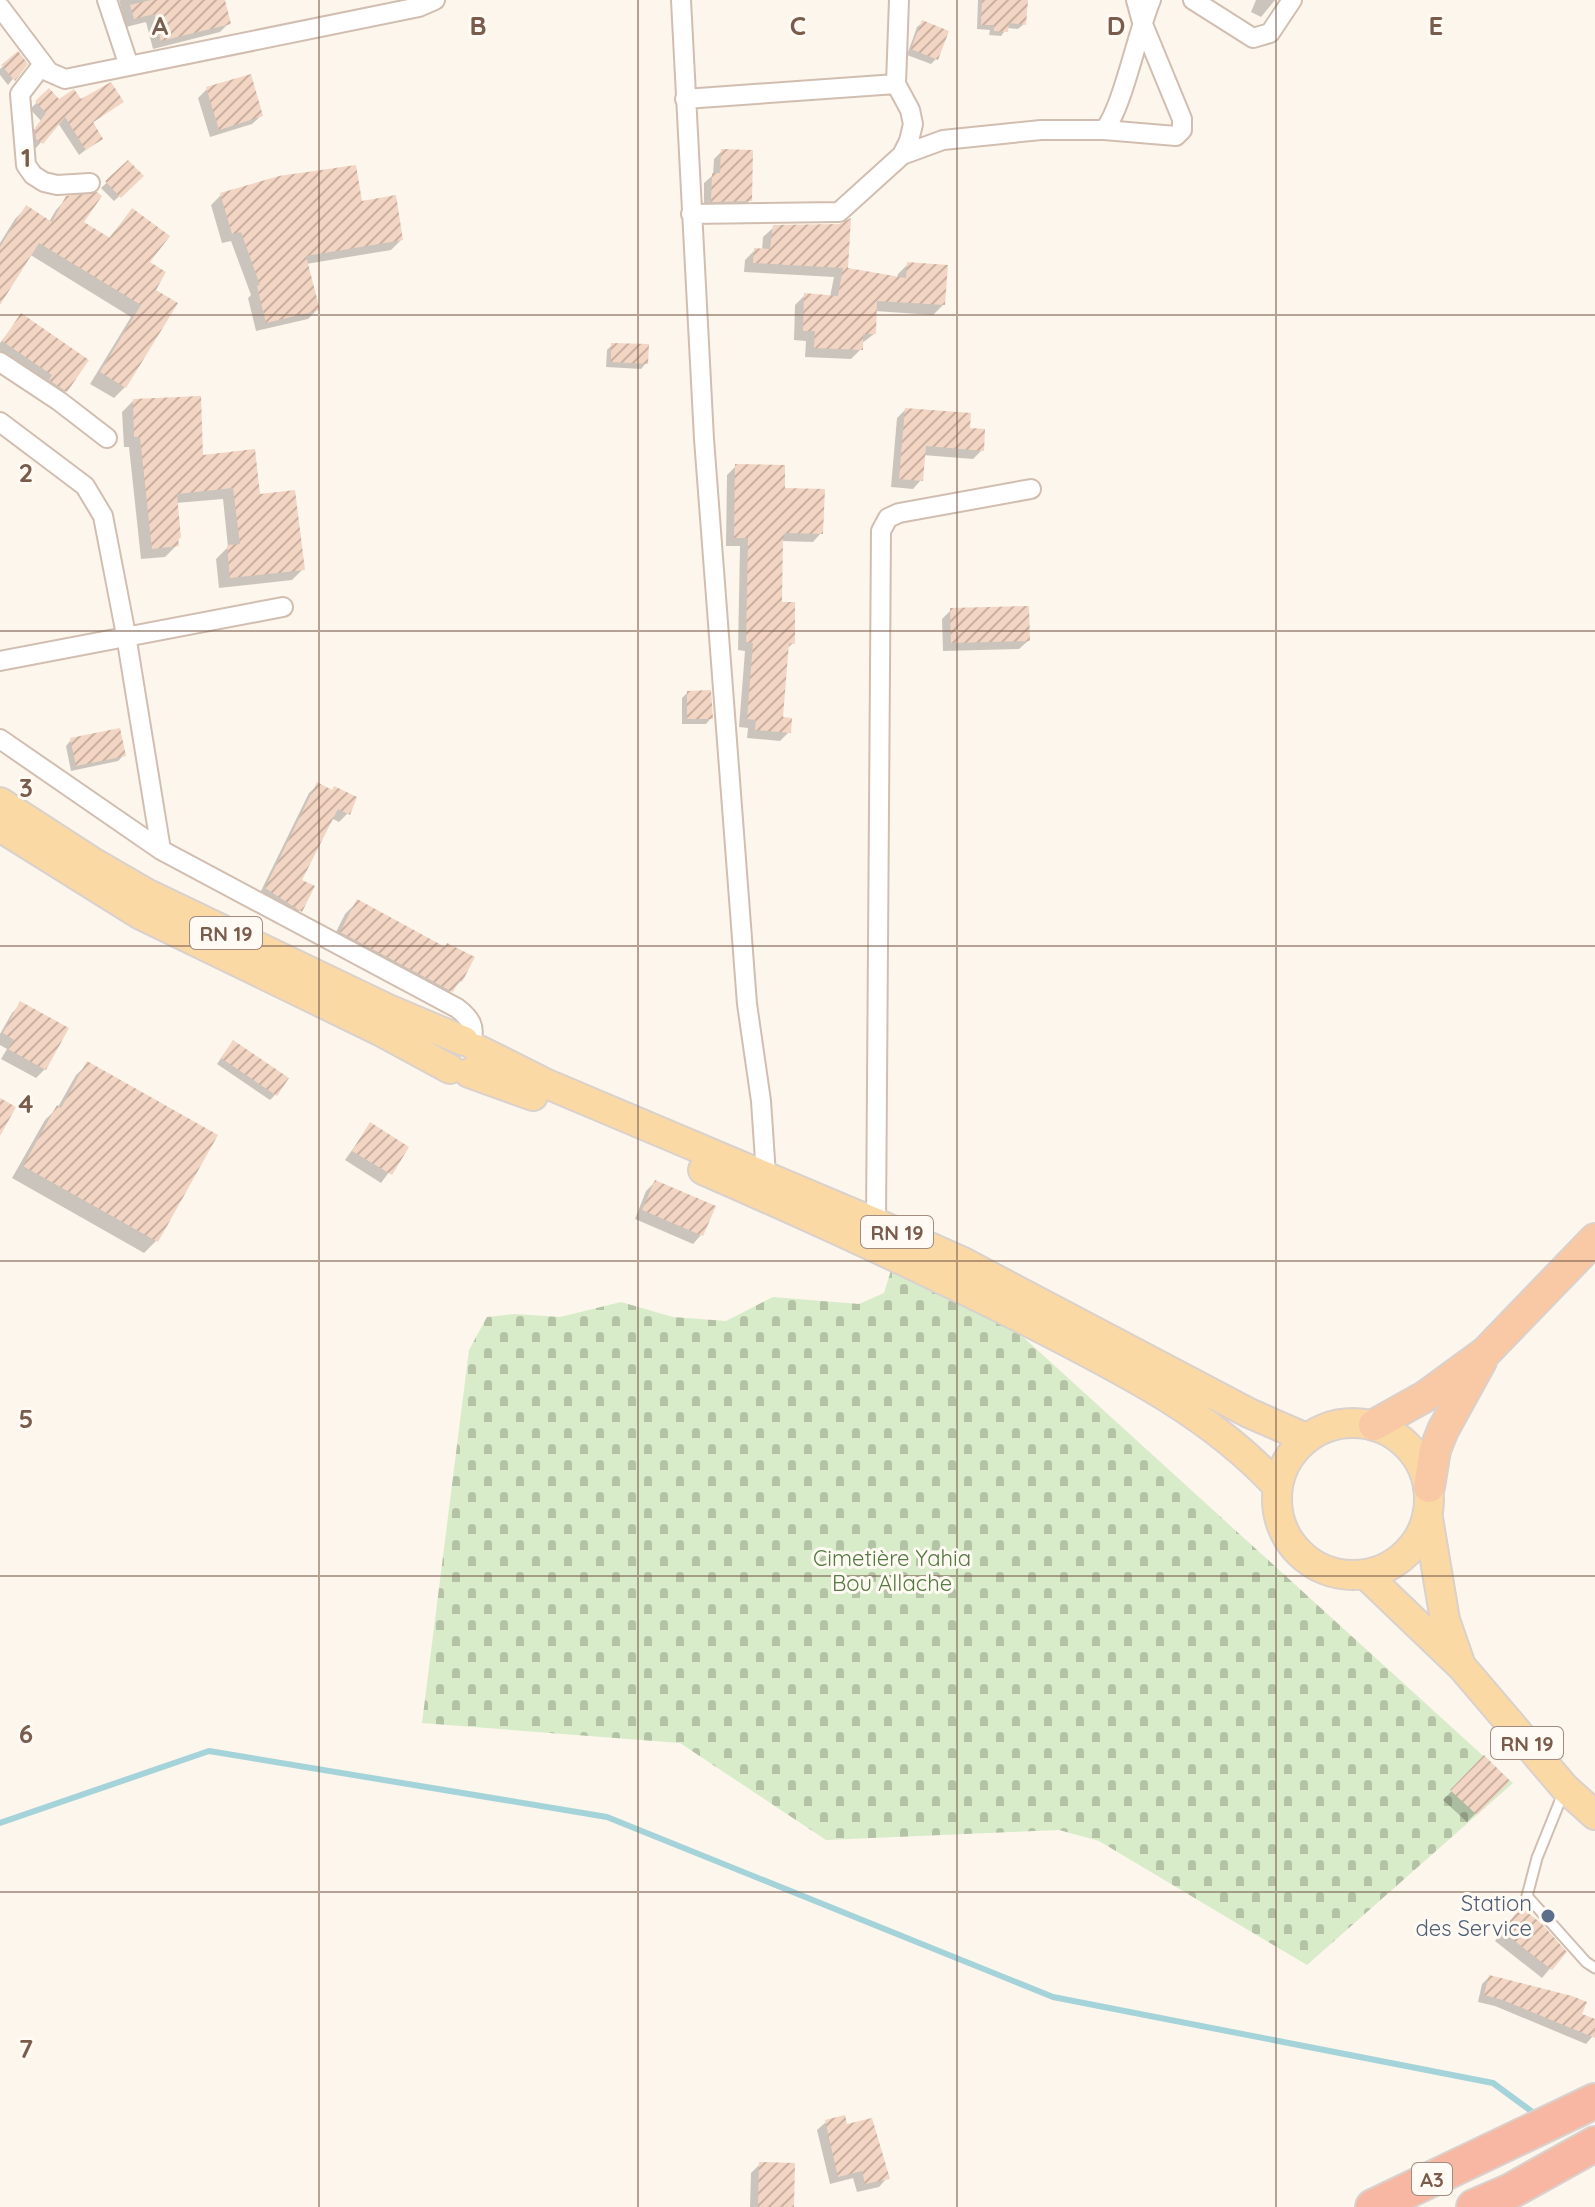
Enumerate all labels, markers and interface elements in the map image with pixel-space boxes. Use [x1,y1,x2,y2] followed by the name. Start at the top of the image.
[152,9,169,42] text: A
[469,9,487,42] text: B
[790,9,806,42] text: C
[1107,9,1125,42] text: D
[1429,9,1443,42] text: E
[21,141,31,174] text: 1
[19,456,33,489] text: 2
[19,771,33,804] text: 3
[190,917,262,949] road number: RN 19
[18,1087,34,1120] text: 4
[861,1216,933,1248] road number: RN 19
[19,1402,33,1435] text: 5
[813,1544,971,1597] park label: Cimetière Yahia Bou Allache
[19,1717,33,1750] text: 6
[1491,1727,1563,1759] road number: RN 19
[1415,1889,1532,1942] place label: Station des Service
[1539,1907,1557,1925] marker: Station des Service
[19,2032,33,2065] text: 7
[1412,2163,1452,2195] road number: A3

